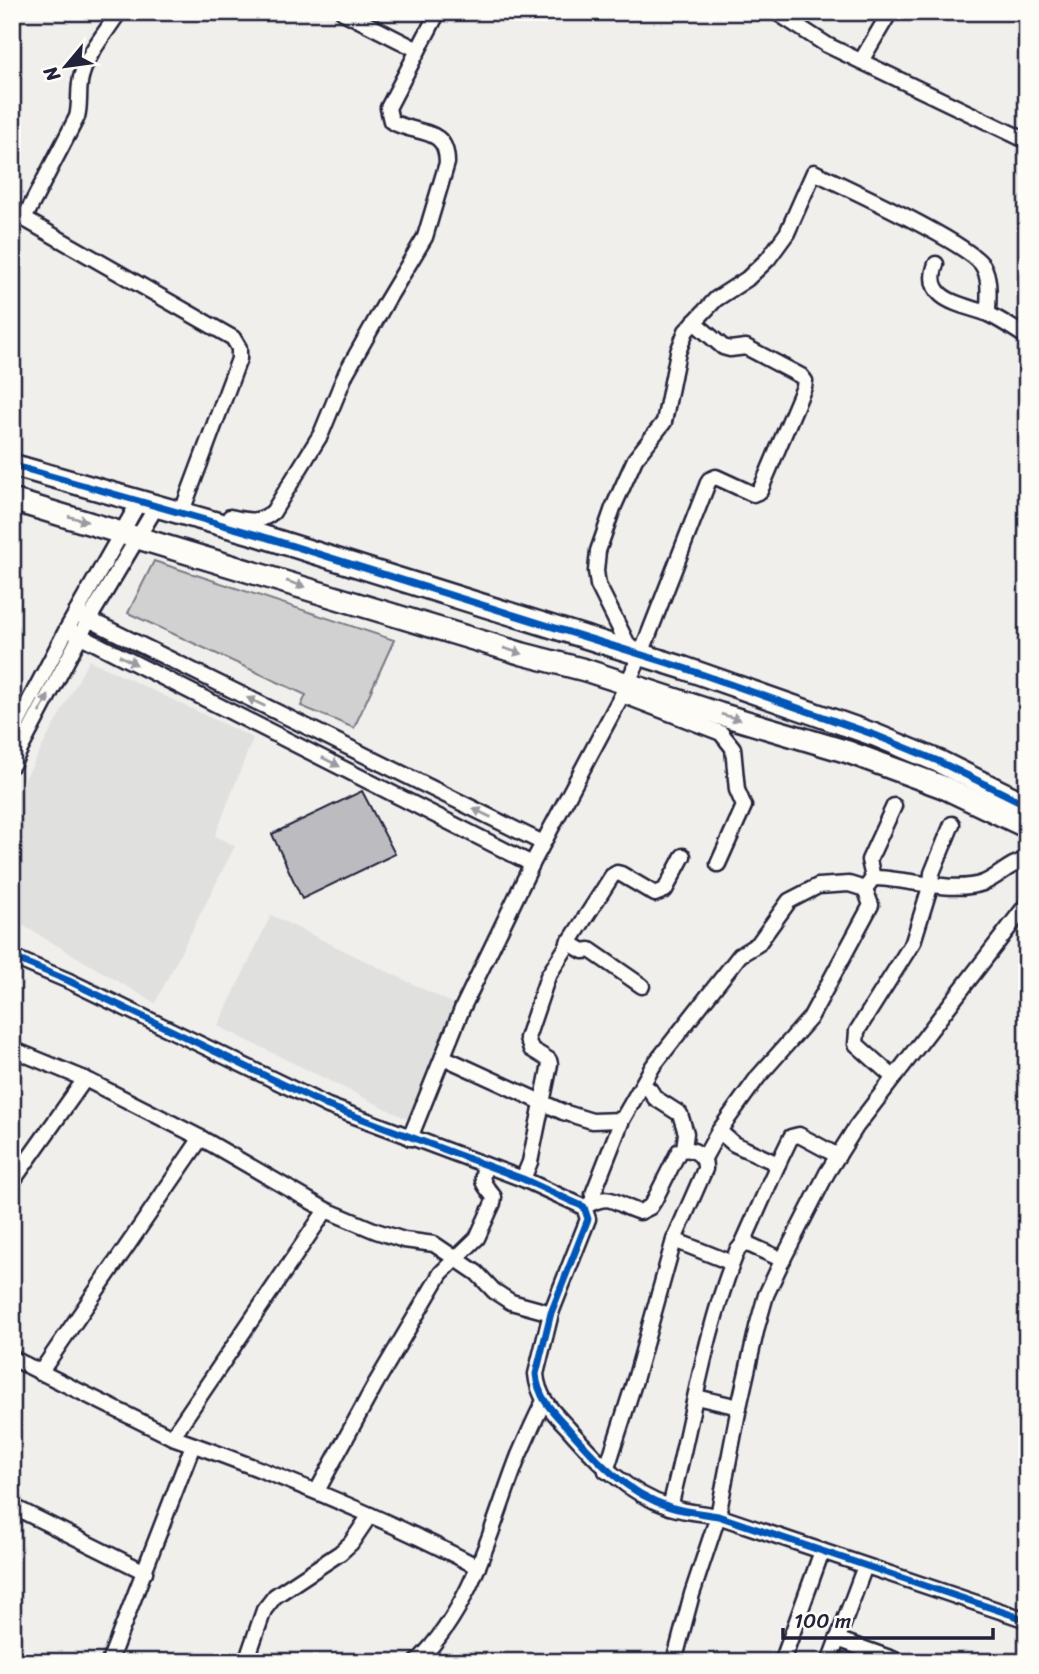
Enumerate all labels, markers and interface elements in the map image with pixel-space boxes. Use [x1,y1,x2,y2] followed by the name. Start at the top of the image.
[32,32,102,102] north arrow
[34,60,70,89] text: N
[67,515,88,525] one-way arrow
[285,580,306,590] one-way arrow
[503,646,524,656] one-way arrow
[118,654,138,665] one-way arrow
[38,694,49,714] one-way arrow
[246,696,266,707] one-way arrow
[721,713,742,723] one-way arrow
[321,757,341,768] one-way arrow
[472,807,492,819] one-way arrow
[783,1597,993,1641] scale bar
[794,1602,851,1640] text: 100 m

